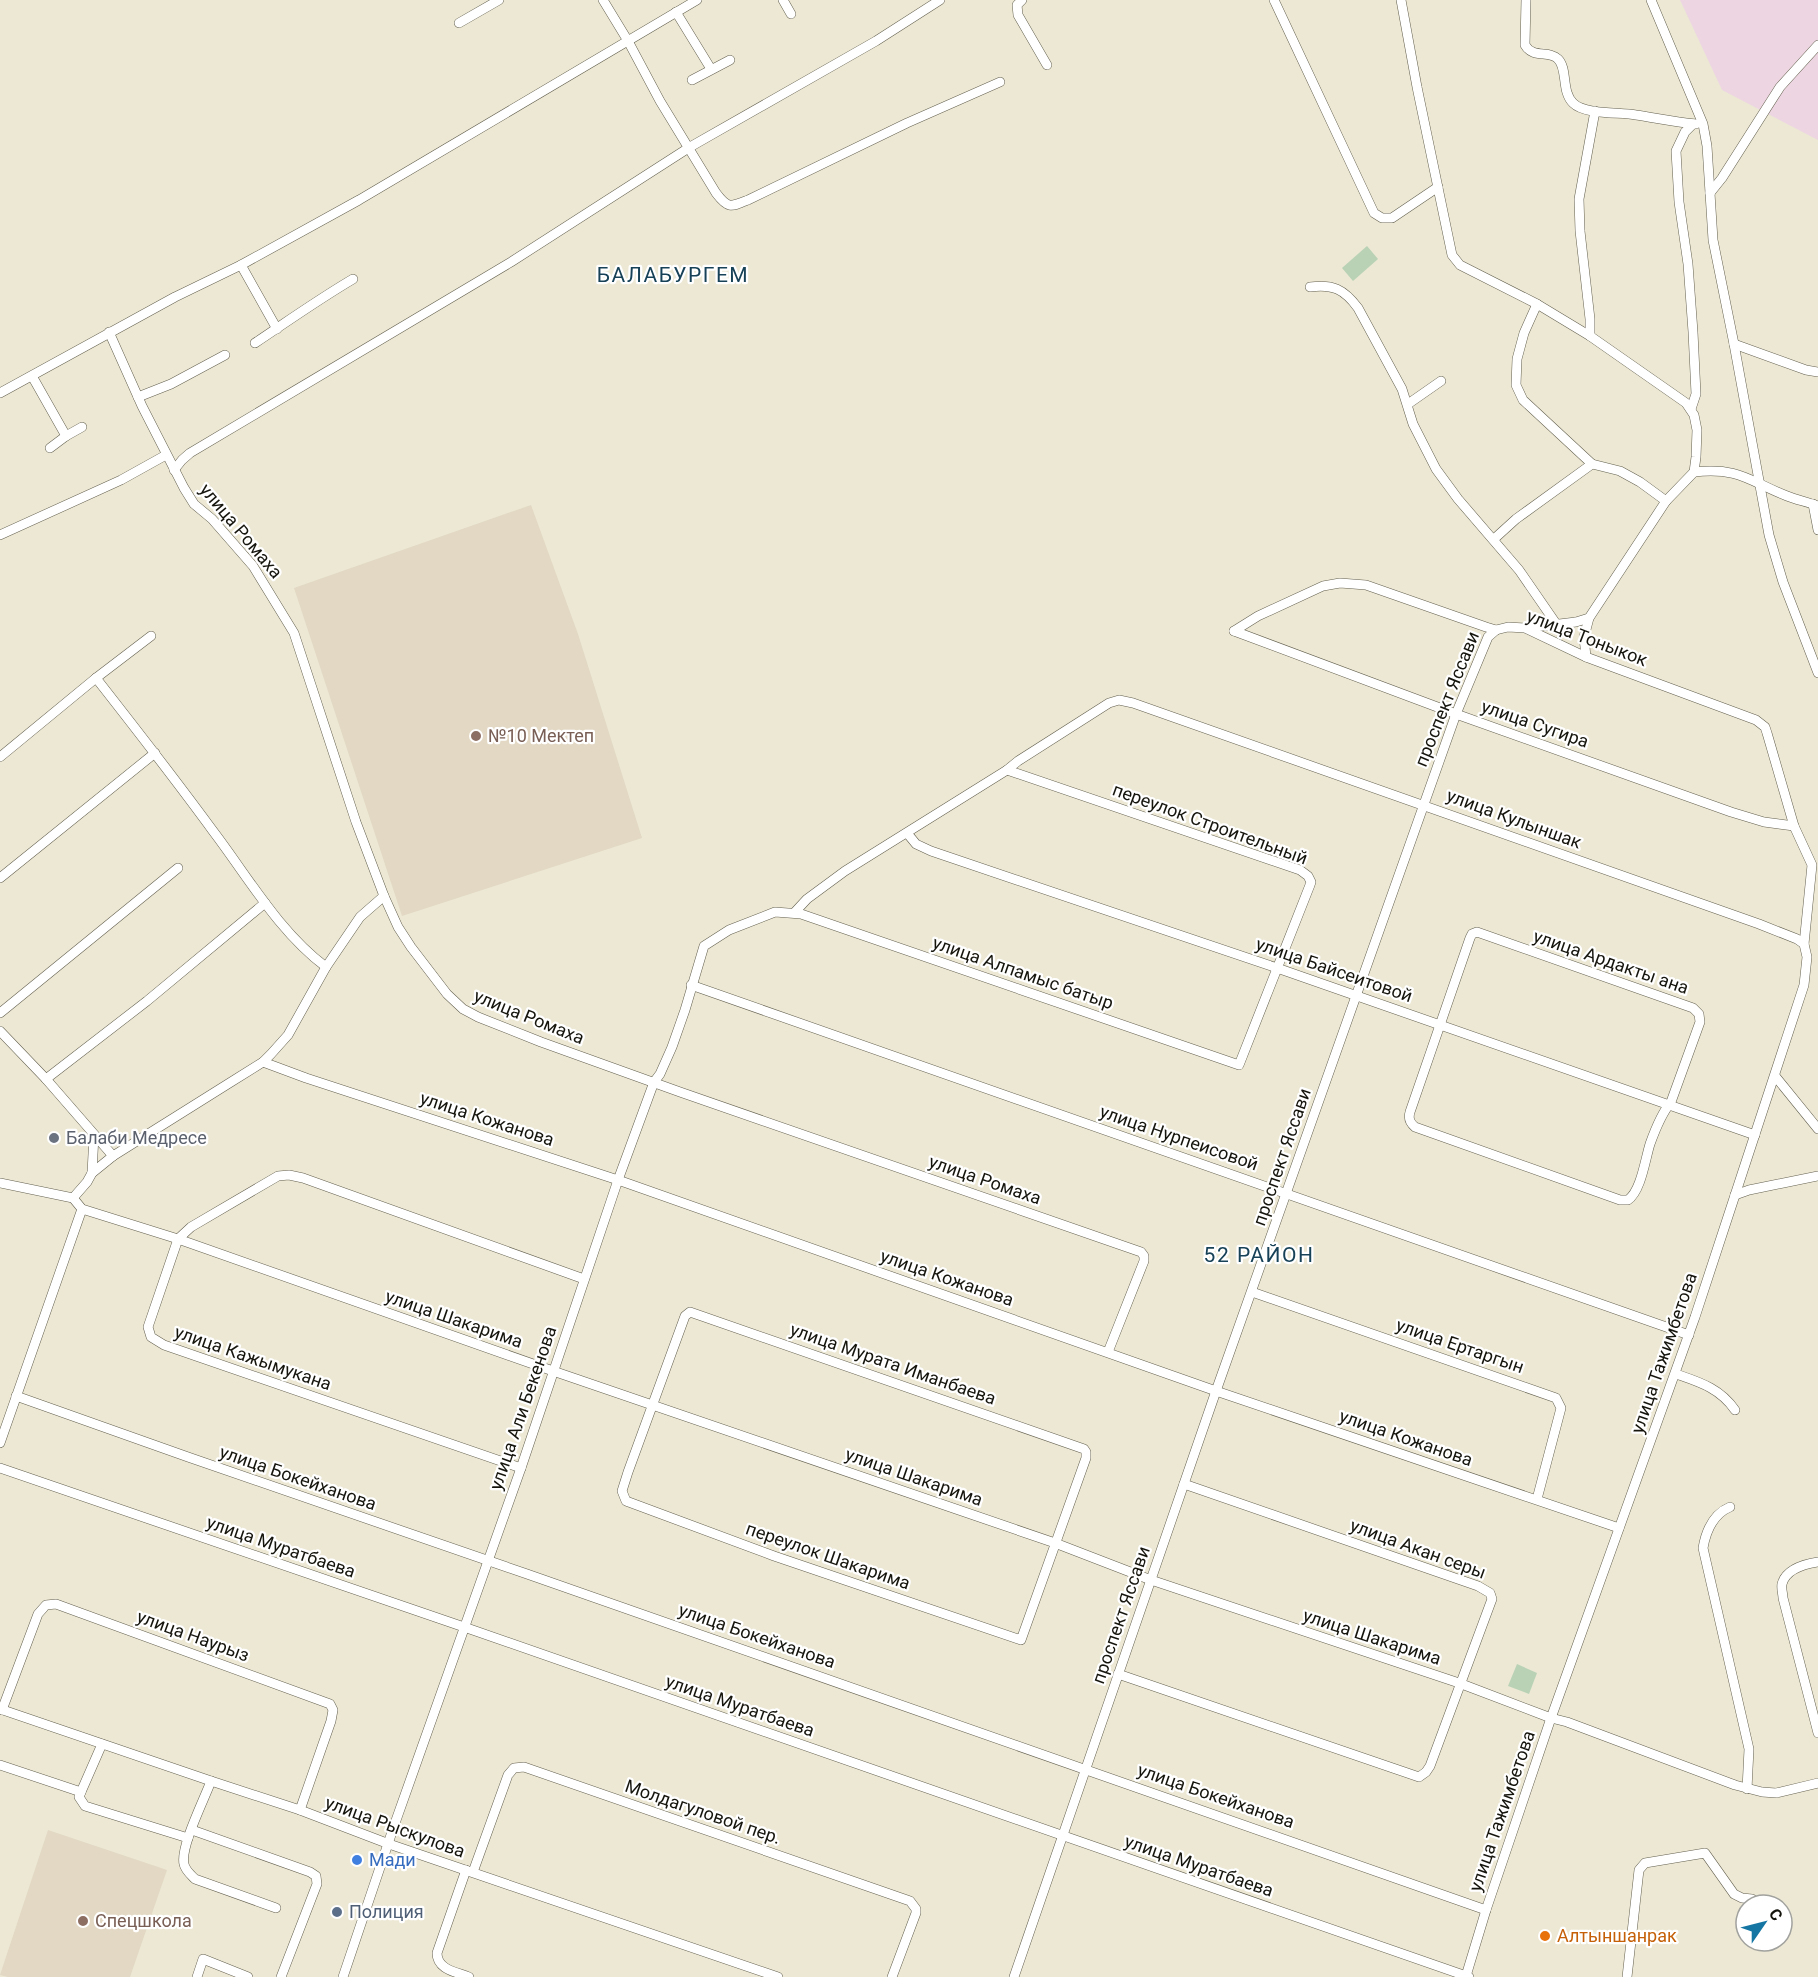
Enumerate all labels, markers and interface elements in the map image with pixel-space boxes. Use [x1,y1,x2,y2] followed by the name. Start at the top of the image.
[597,263,749,287] district label: БАЛАБУРГЕМ
[196,479,287,582] street label: улица Ромаха
[1524,605,1651,670] street label: улица Тоныкок
[1410,628,1483,769] street label: проспект Яссави
[1479,695,1592,752] street label: улица Сугира
[488,725,594,746] place label: №10 Мектеп
[469,729,483,743] marker: №10 Мектеп
[1110,778,1311,869] street label: переулок Строительный
[1444,784,1585,853] street label: улица Кулыншак
[1531,925,1692,998] street label: улица Ардакты ана
[930,932,1116,1013] street label: улица Алпамыс батыр
[1253,933,1415,1006] street label: улица Байсеитовой
[471,985,587,1048] street label: улица Ромаха
[1248,1085,1315,1228] street label: проспект Яссави
[418,1087,557,1150] street label: улица Кожанова
[1097,1101,1261,1175] street label: улица Нурпеисовой
[66,1127,207,1148] place label: Балаби Медресе
[47,1131,61,1145] marker: Балаби Медресе
[926,1151,1044,1209] street label: улица Ромаха
[1204,1243,1314,1267] district label: 52 РАЙОН
[878,1245,1017,1310] street label: улица Кожанова
[1626,1270,1701,1436] street label: улица Тажимбетова
[383,1285,526,1352] street label: улица Шакарима
[1393,1314,1527,1377] street label: улица Ертаргын
[787,1318,999,1409] street label: улица Мурата Иманбаева
[172,1321,334,1394] street label: улица Кажымукана
[485,1323,560,1492] street label: улица Али Бекенова
[1337,1405,1476,1470] street label: улица Кожанова
[217,1441,379,1514] street label: улица Бокейханова
[843,1443,986,1510] street label: улица Шакарима
[204,1511,358,1582] street label: улица Муратбаева
[1347,1514,1489,1583] street label: улица Акан серы
[743,1518,913,1594] street label: переулок Шакарима
[1087,1543,1154,1686] street label: проспект Яссави
[676,1599,838,1672] street label: улица Бокейханова
[1301,1604,1444,1669] street label: улица Шакарима
[134,1605,252,1666] street label: улица Наурыз
[663,1670,817,1741] street label: улица Муратбаева
[1464,1728,1539,1894] street label: улица Тажимбетова
[1135,1759,1297,1832] street label: улица Бокейханова
[622,1775,784,1848] street label: Молдагуловой пер.
[322,1791,468,1862] street label: улица Рыскулова
[1122,1830,1276,1901] street label: улица Муратбаева
[369,1849,416,1870] place label: Мади
[350,1853,364,1867] marker: Мади
[1734,1893,1794,1953] north arrow
[349,1901,424,1922] place label: Полиция
[330,1905,344,1919] marker: Полиция
[1765,1905,1787,1924] text: С
[95,1910,192,1931] place label: Спецшкола
[76,1914,90,1928] marker: Спецшкола
[1557,1925,1677,1946] place label: Алтыншанрак
[1538,1929,1552,1943] marker: Алтыншанрак

